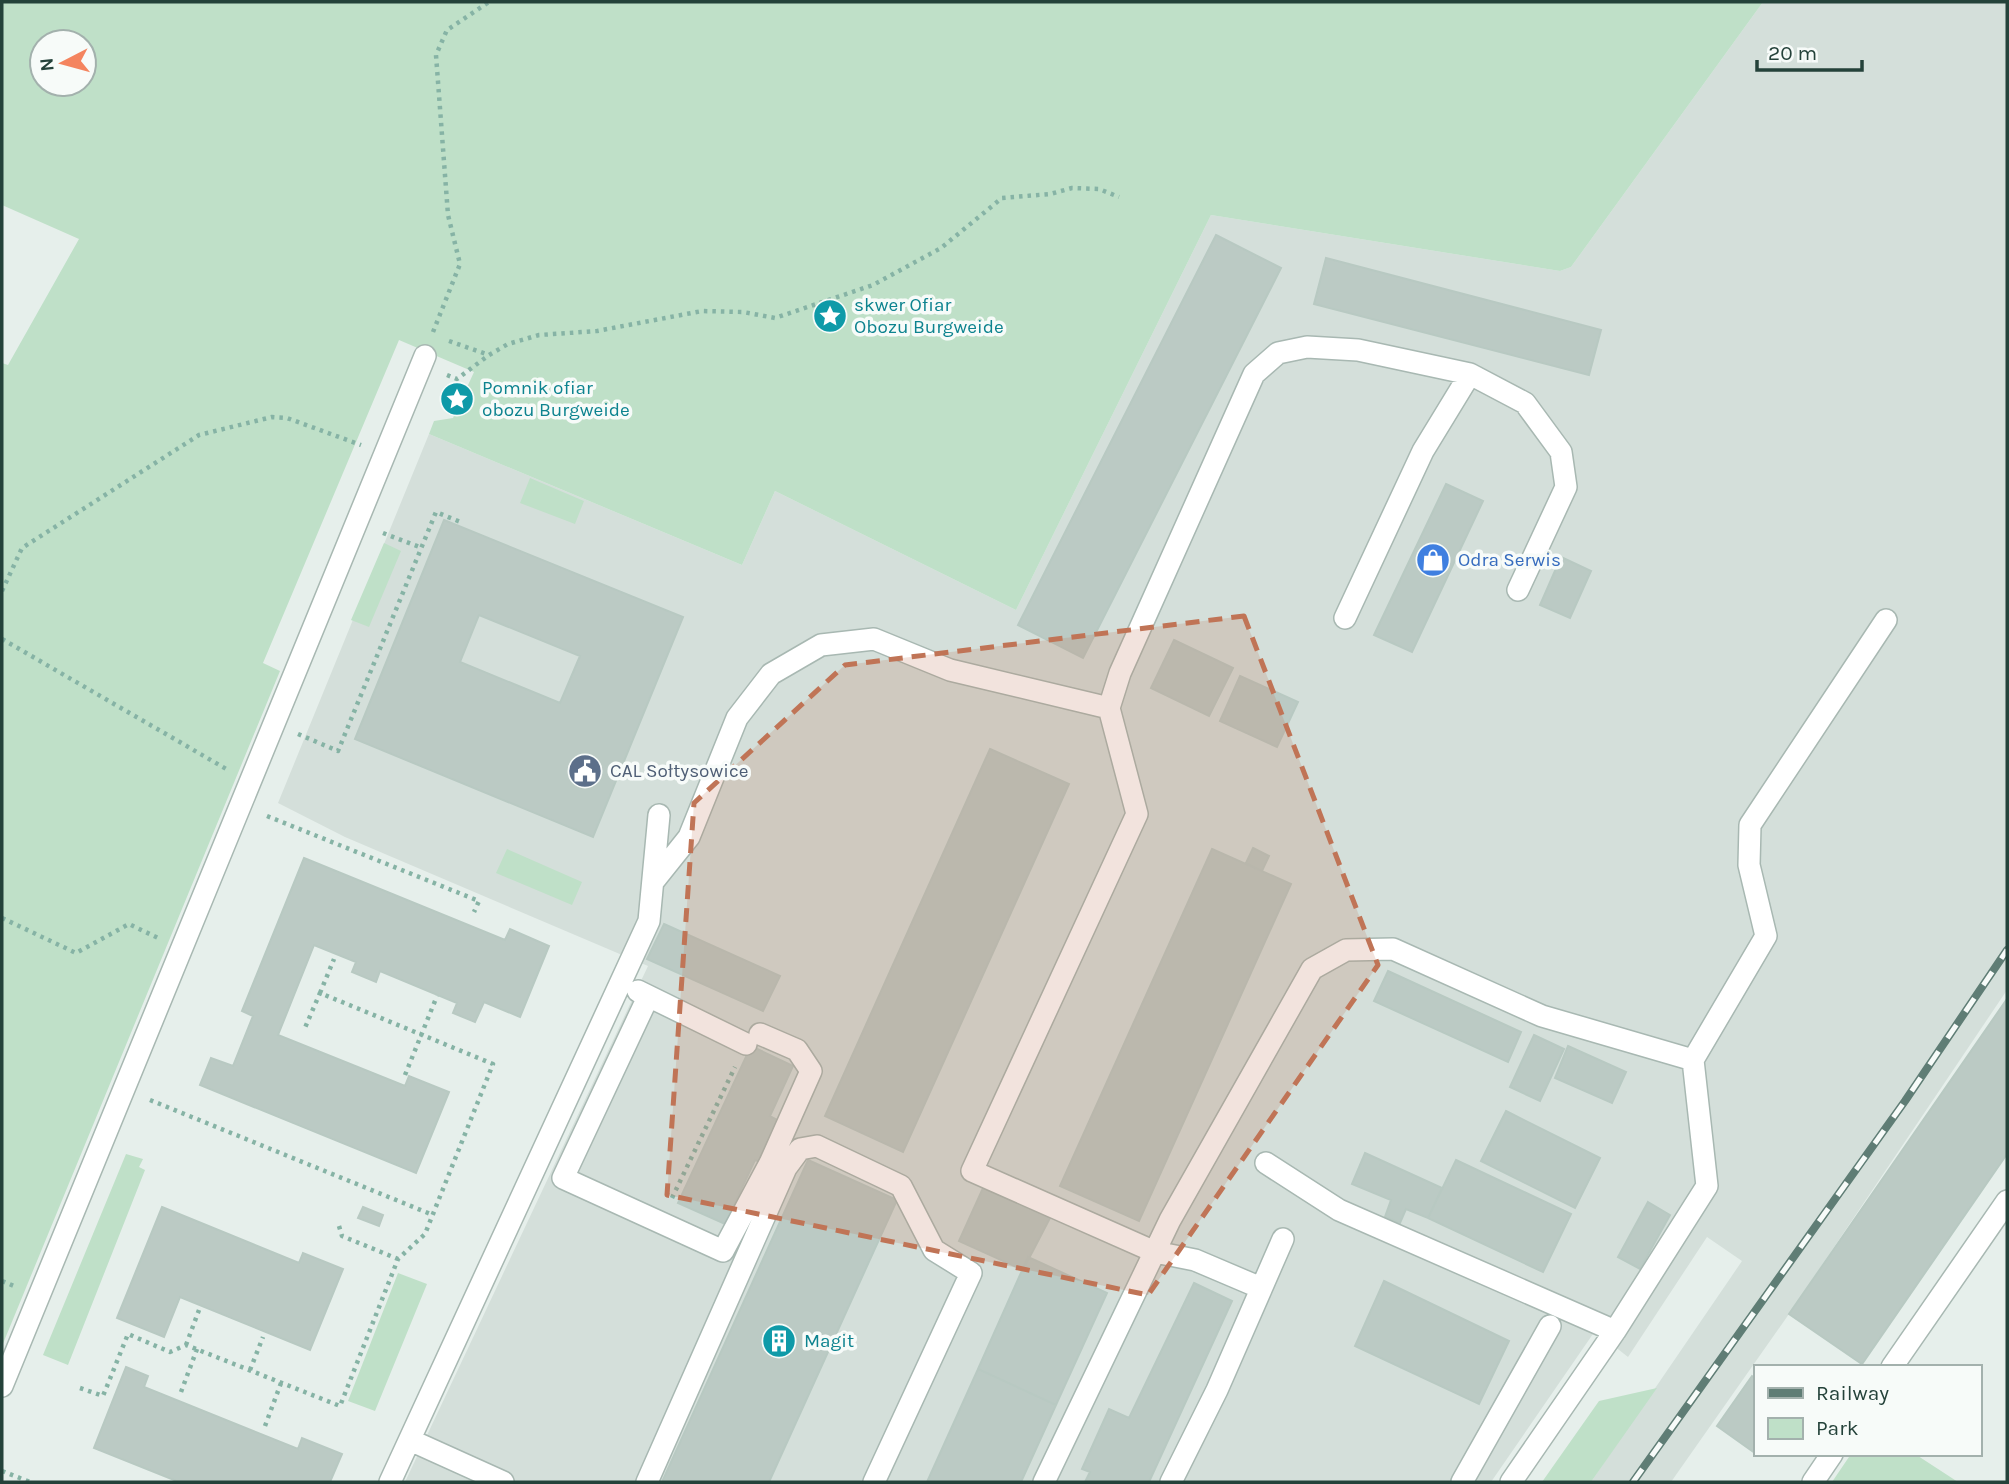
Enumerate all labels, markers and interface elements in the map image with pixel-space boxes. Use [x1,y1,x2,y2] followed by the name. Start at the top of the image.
[28,28,98,98] north arrow
[1757,28,1862,72] scale bar
[1768,41,1817,65] text: 20 m
[35,57,59,73] text: N
[854,294,1004,338] place label: skwer Ofiar Obozu Burgweide
[811,297,849,335] place icon: skwer Ofiar Obozu Burgweide
[482,377,630,421] place label: Pomnik ofiar obozu Burgweide
[438,380,476,418] place icon: Pomnik ofiar obozu Burgweide
[1414,541,1452,579] shop icon: Odra Serwis
[1458,549,1561,571] place label: Odra Serwis
[566,752,604,790] public building icon: CAL Sołtysowice
[610,760,749,782] place label: CAL Sołtysowice
[760,1322,798,1360] building icon: Magit
[804,1330,854,1352] place label: Magit
[1754,1365,1981,1456] legend
[1816,1381,1889,1405] text: Railway
[1816,1416,1859,1440] text: Park

